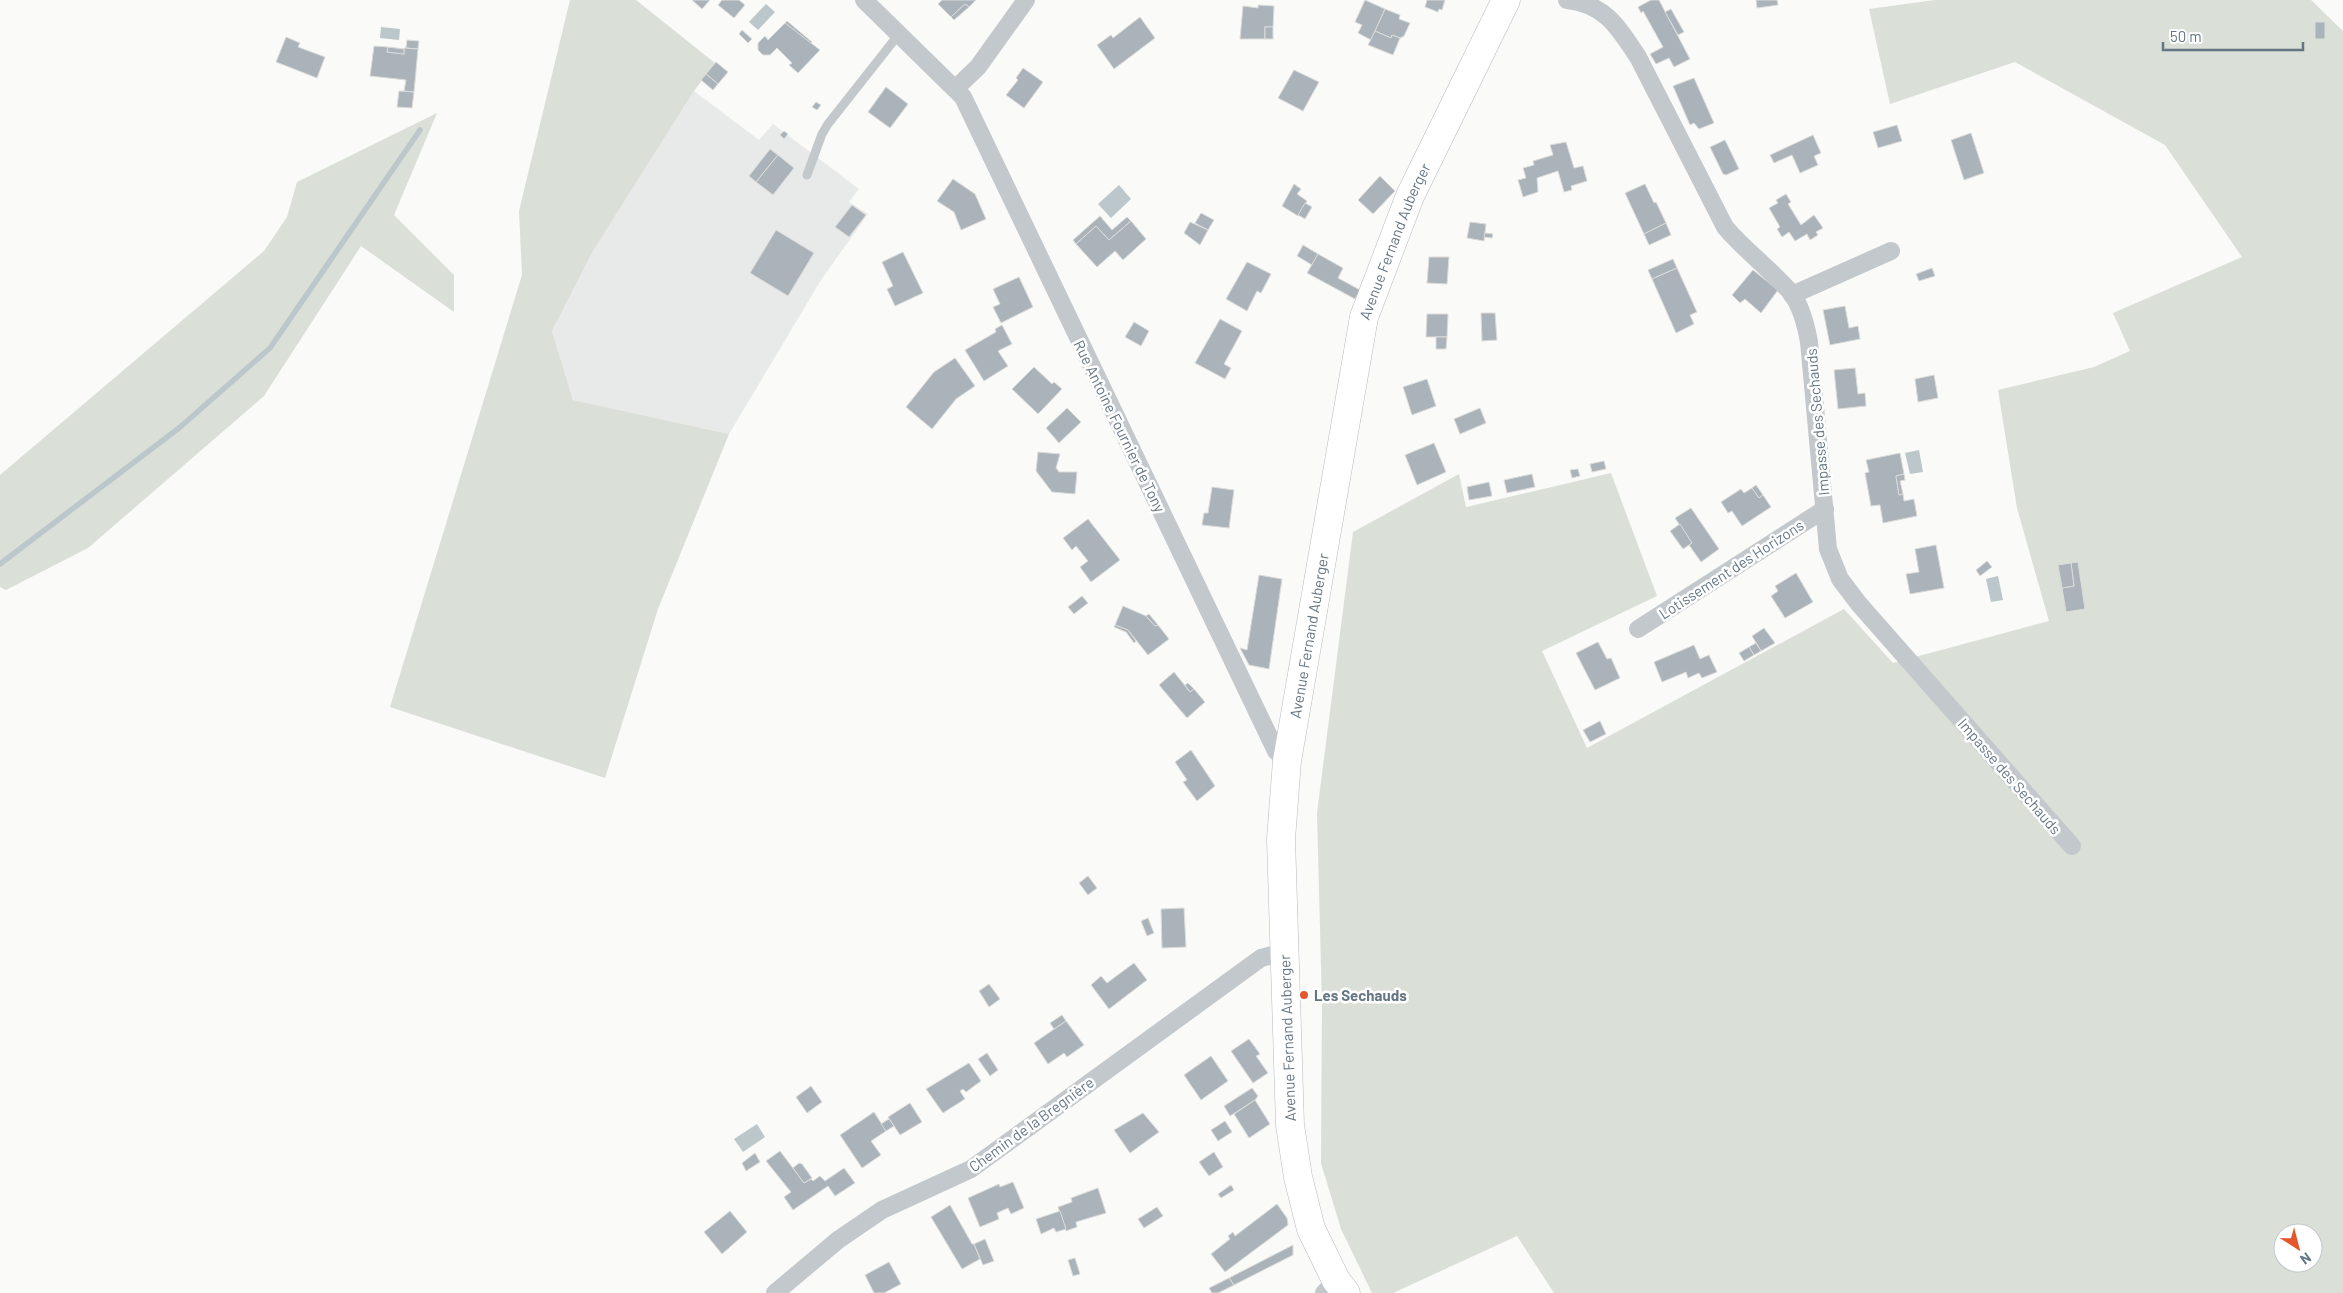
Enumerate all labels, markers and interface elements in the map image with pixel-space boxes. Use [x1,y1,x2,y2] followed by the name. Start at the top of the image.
[2163,20,2303,52] scale bar
[2170,27,2202,45] text: 50 m
[1355,160,1434,322] street label: Avenue Fernand Auberger
[1070,337,1170,515] street label: Rue Antoine Fournier de Tony
[1802,348,1832,496] street label: Impasse des Sechauds
[1655,516,1807,622] street label: Lotissement des Horizons
[1286,551,1332,720] street label: Avenue Fernand Auberger
[1955,714,2065,838] street label: Impasse des Sechauds
[1275,954,1299,1122] street label: Avenue Fernand Auberger
[1314,986,1407,1004] place label: Les Sechauds
[1298,989,1310,1001] marker: Les Sechauds
[965,1073,1097,1175] street label: Chemin de la Bregnière
[2273,1223,2323,1273] north arrow
[2297,1249,2315,1269] text: N

